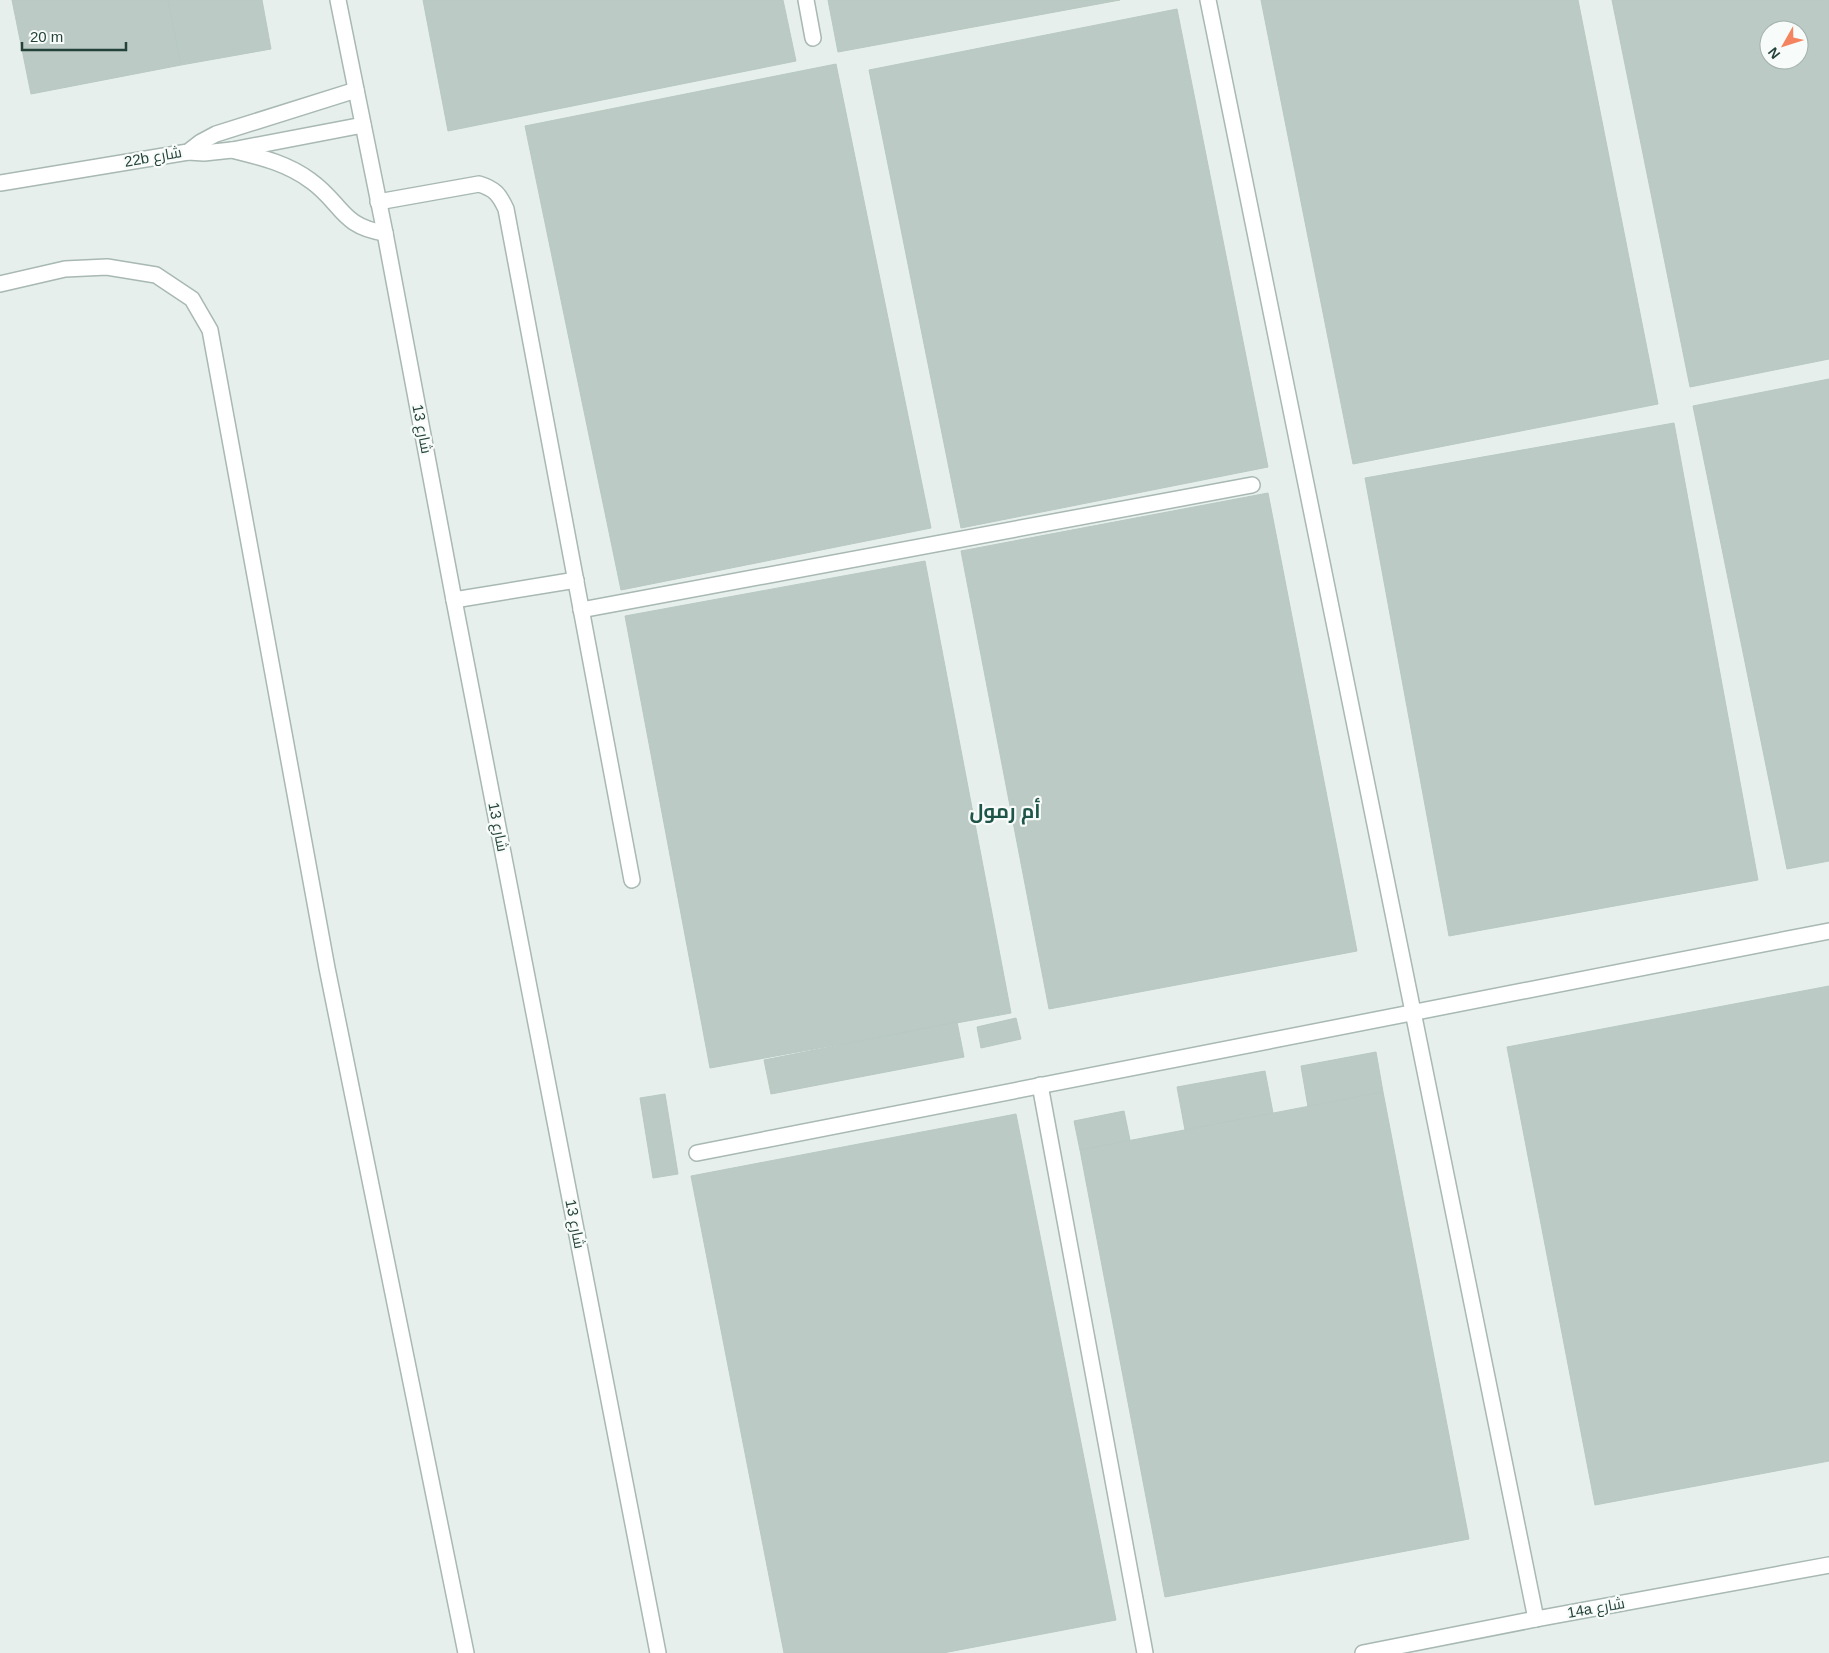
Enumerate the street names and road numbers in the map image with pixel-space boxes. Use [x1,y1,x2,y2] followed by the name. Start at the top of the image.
[123,143,184,173] street label: 22b شارع
[406,403,436,456] street label: شارع 13
[482,801,512,854] street label: شارع 13
[559,1198,589,1251] street label: شارع 13
[1566,1594,1627,1624] street label: 14a شارع

